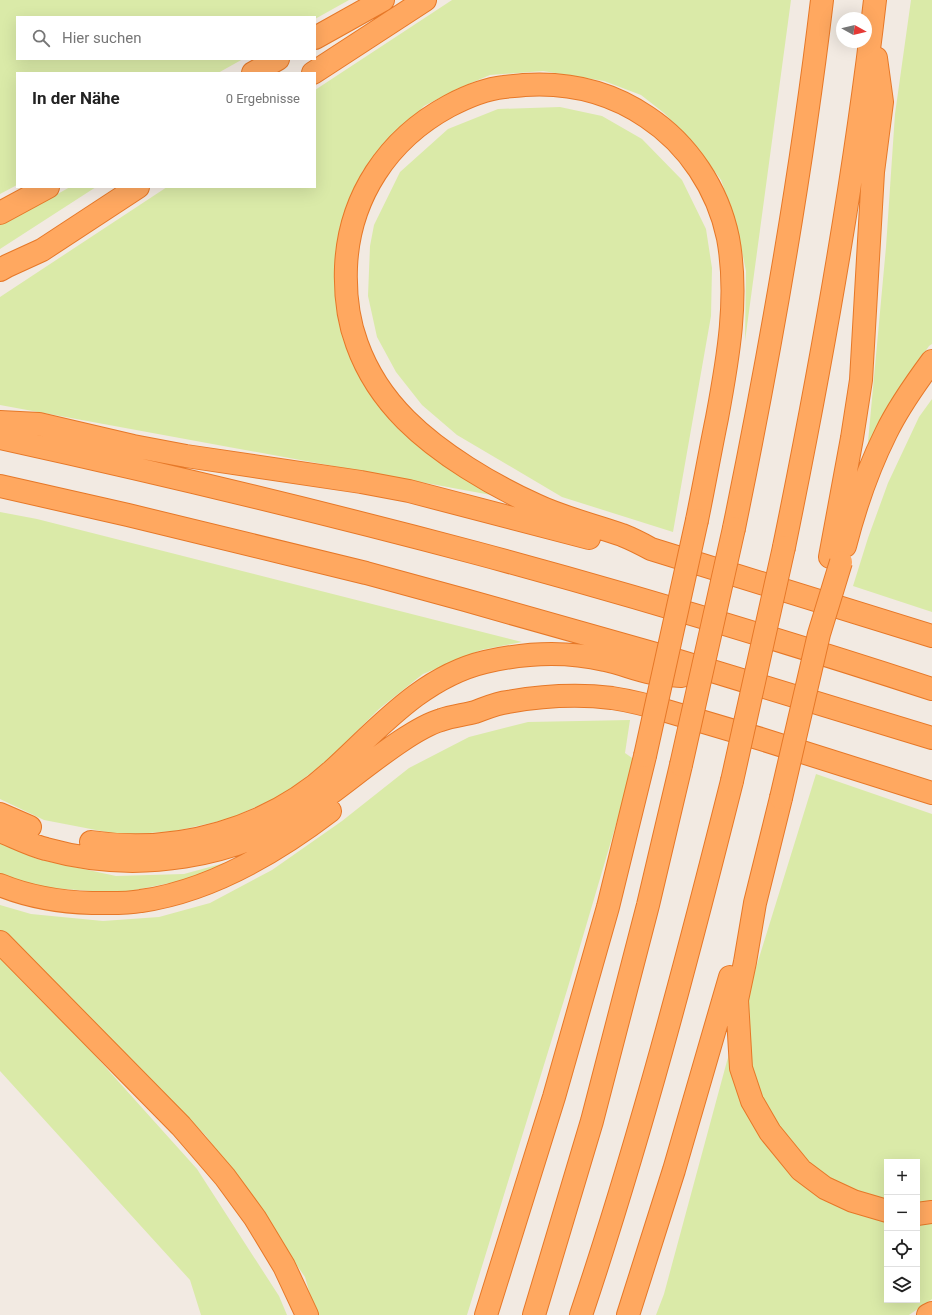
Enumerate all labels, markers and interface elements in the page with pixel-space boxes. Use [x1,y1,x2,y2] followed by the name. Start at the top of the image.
[836,12,872,48] north arrow
[16,16,316,60] search box
[30,27,52,49] icon: search
[62,29,141,47] text: Hier suchen
[32,88,120,108] text: In der Nähe
[226,91,300,106] text: 0 Ergebnisse
[884,1159,920,1303] map controls
[884,1159,920,1195] button: +
[884,1195,920,1231] button: −
[884,1231,920,1267] button: locate
[884,1267,920,1303] button: layers

